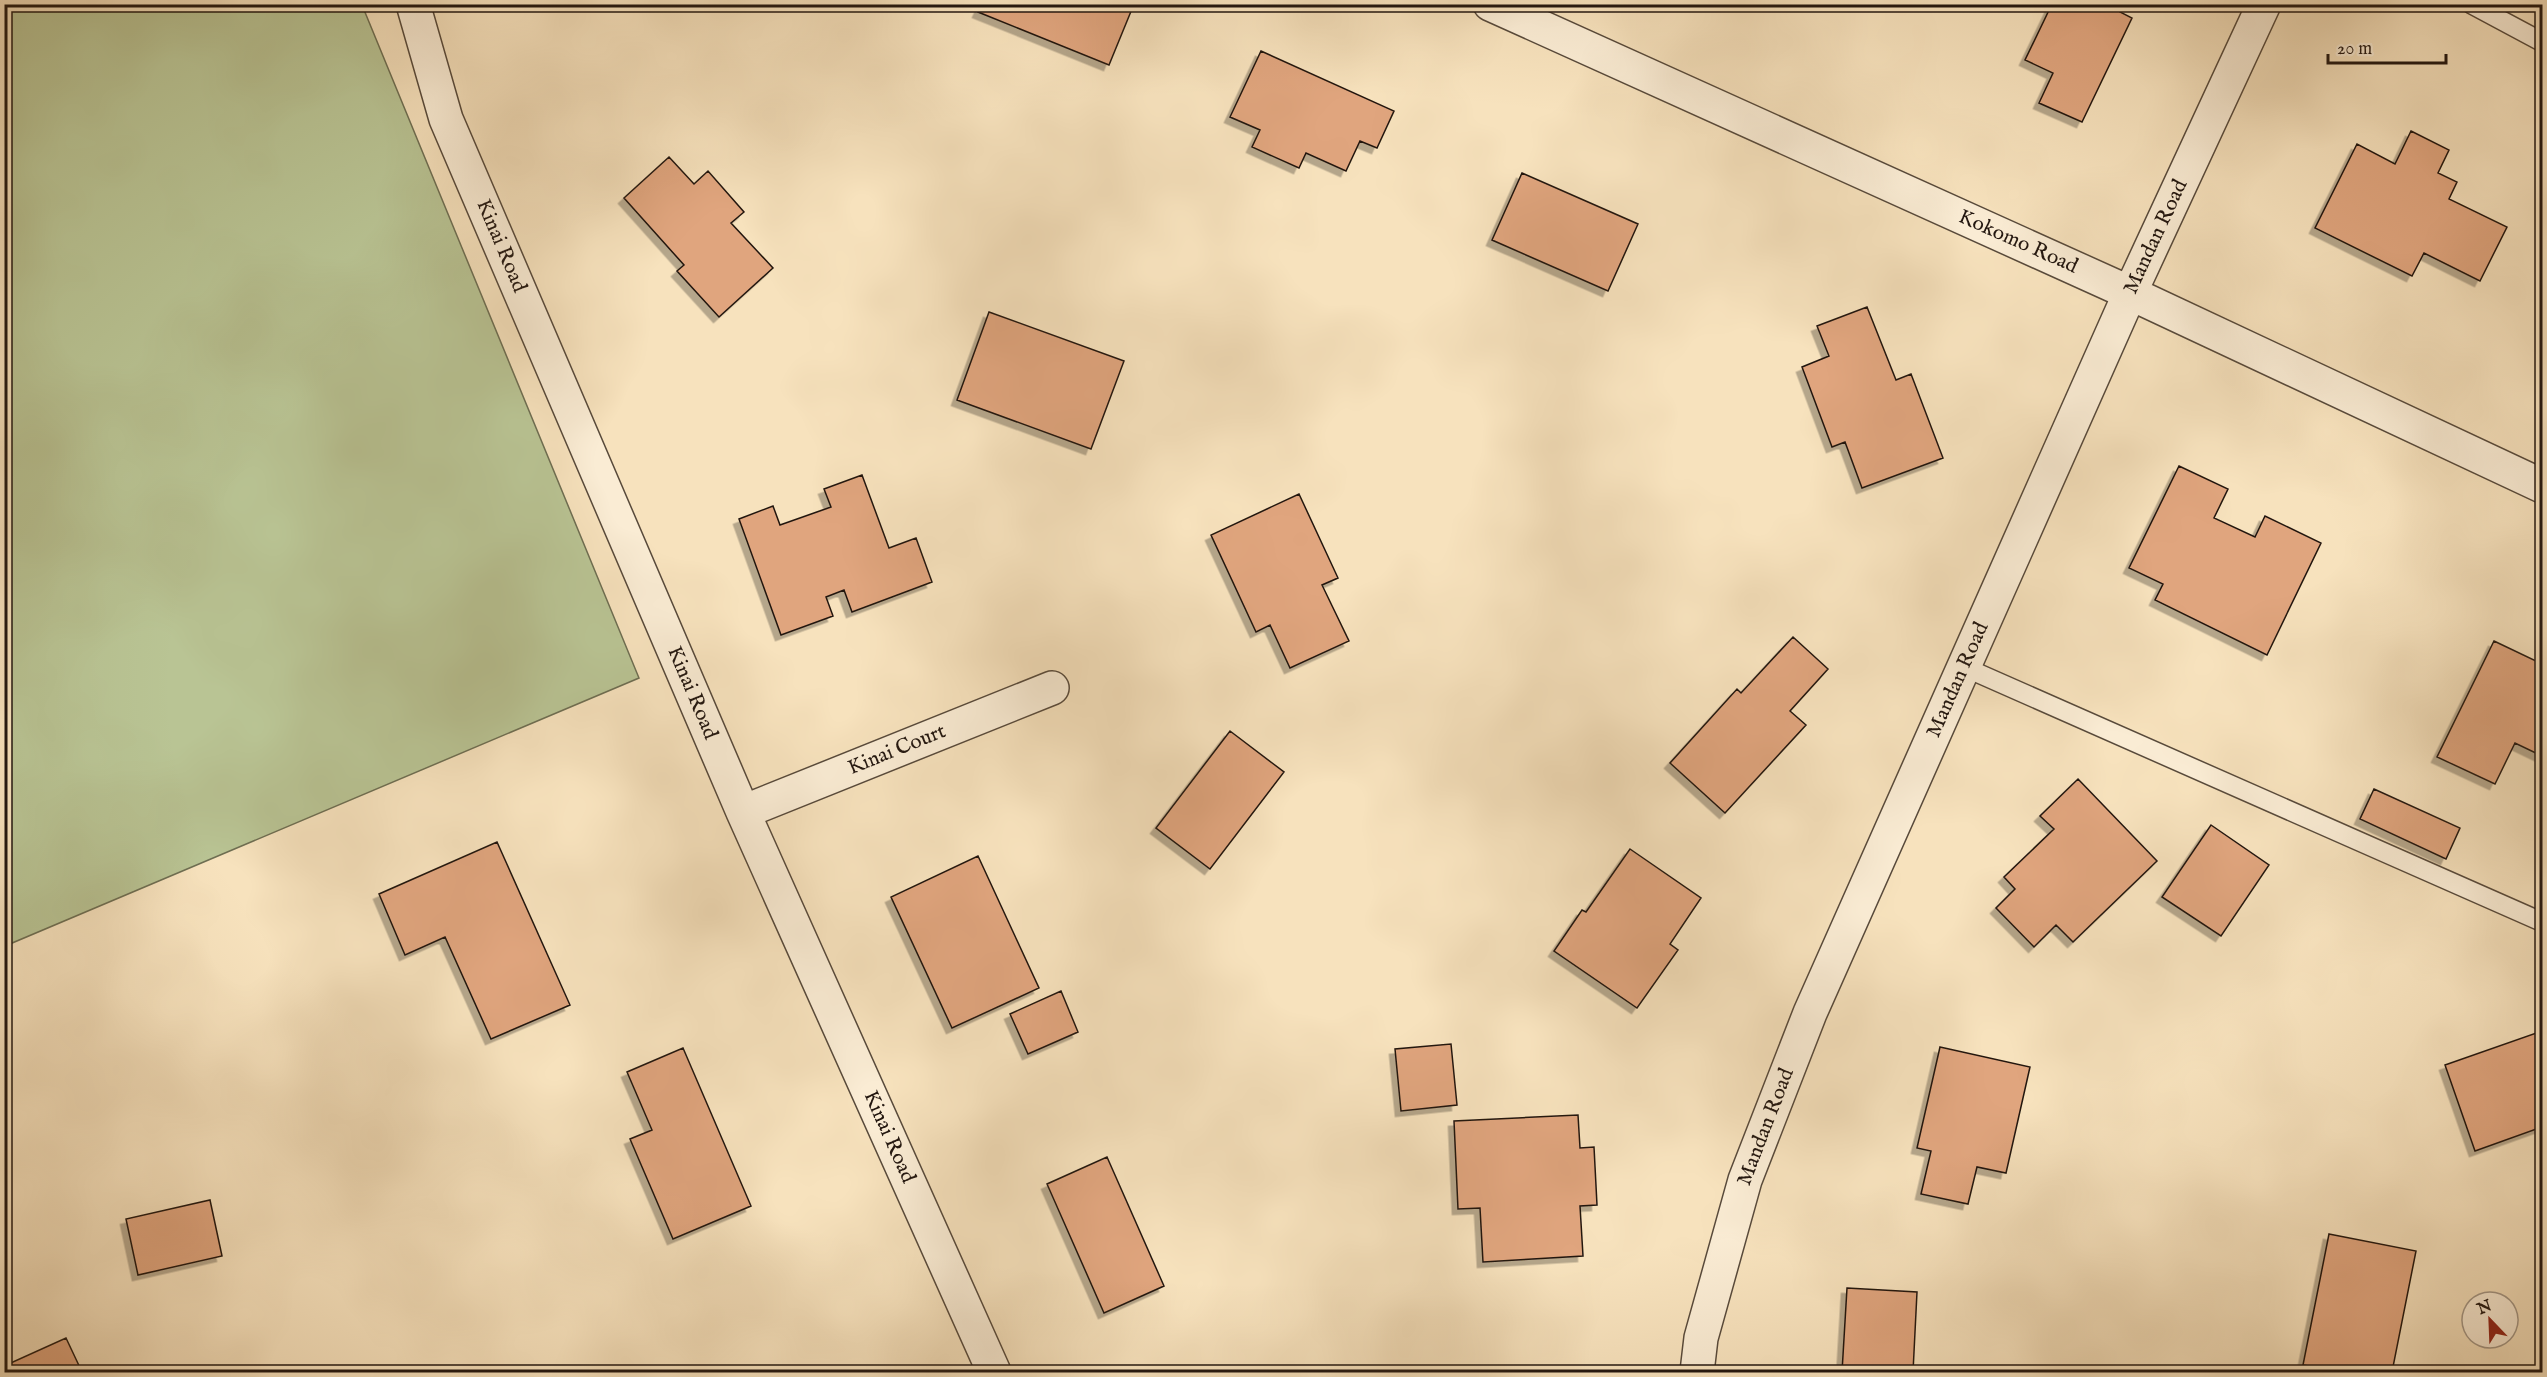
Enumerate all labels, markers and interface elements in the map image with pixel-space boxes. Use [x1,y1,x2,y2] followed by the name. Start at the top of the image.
[2328,27,2446,65] scale bar
[2337,38,2372,61] text: 20 m
[2118,175,2195,299] street label: Mandan Road
[469,195,533,297] street label: Kinai Road
[1954,204,2083,281] street label: Kokomo Road
[1921,617,1996,742] street label: Mandan Road
[660,642,724,744] street label: Kinai Road
[844,718,950,782] street label: Kinai Court
[1731,1064,1801,1190] street label: Mandan Road
[857,1086,922,1188] street label: Kinai Road
[2460,1290,2520,1350] north arrow
[2474,1296,2495,1320] text: N

